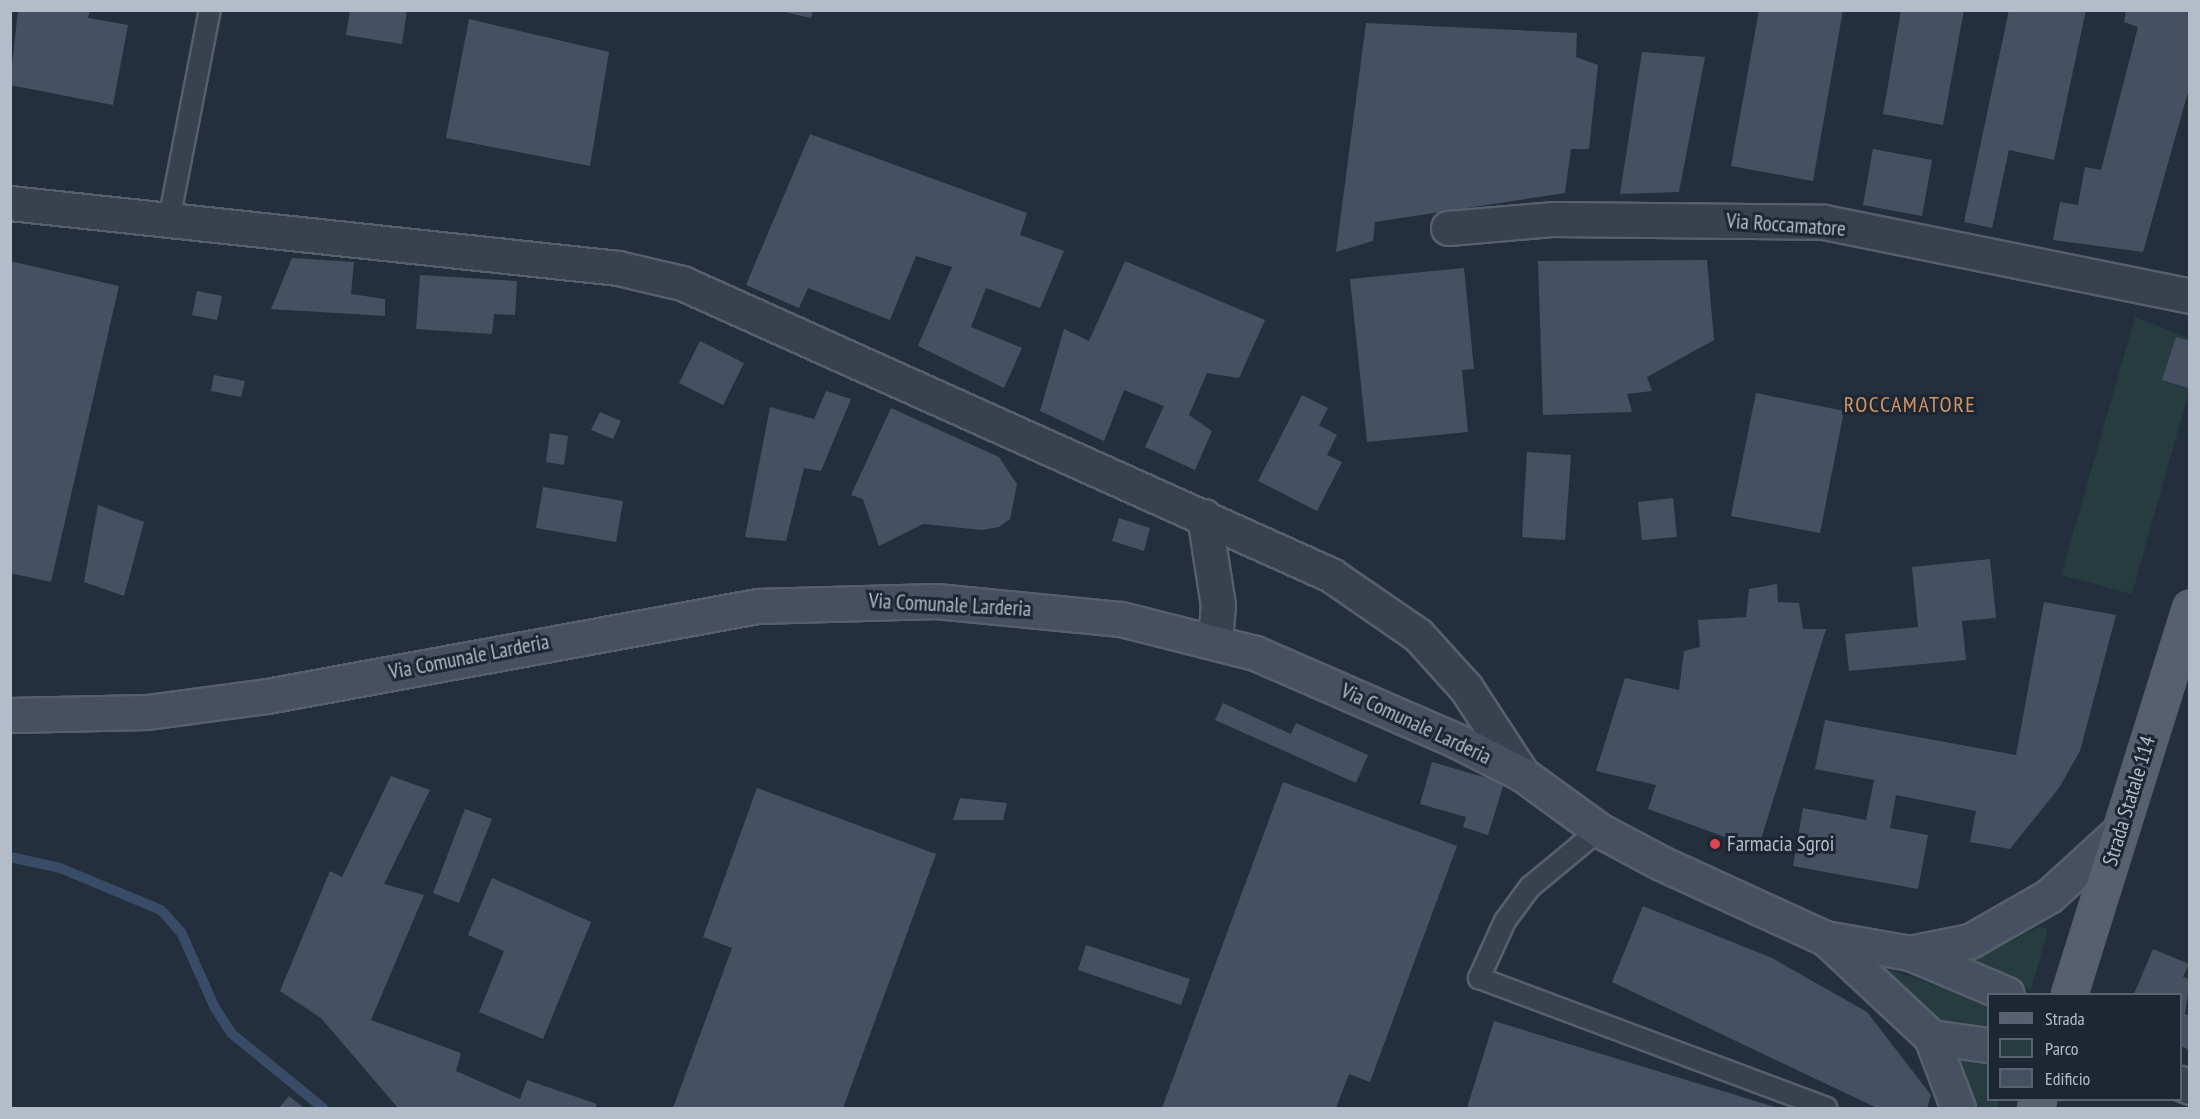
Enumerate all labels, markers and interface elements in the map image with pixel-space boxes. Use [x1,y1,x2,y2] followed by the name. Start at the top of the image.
[1725,208,1847,242] street label: Via Roccamatore
[1844,392,1976,418] district label: ROCCAMATORE
[868,588,1032,622] street label: Via Comunale Larderia
[387,629,551,685] street label: Via Comunale Larderia
[1337,678,1495,770] street label: Via Comunale Larderia
[2097,733,2161,869] street label: Strada Statale 114
[1727,831,1834,857] place label: Farmacia Sgroi
[1708,837,1722,851] marker: Farmacia Sgroi
[1987,993,2182,1101] legend
[2045,1007,2085,1030] text: Strada
[2045,1037,2079,1060] text: Parco
[2045,1067,2090,1090] text: Edificio

